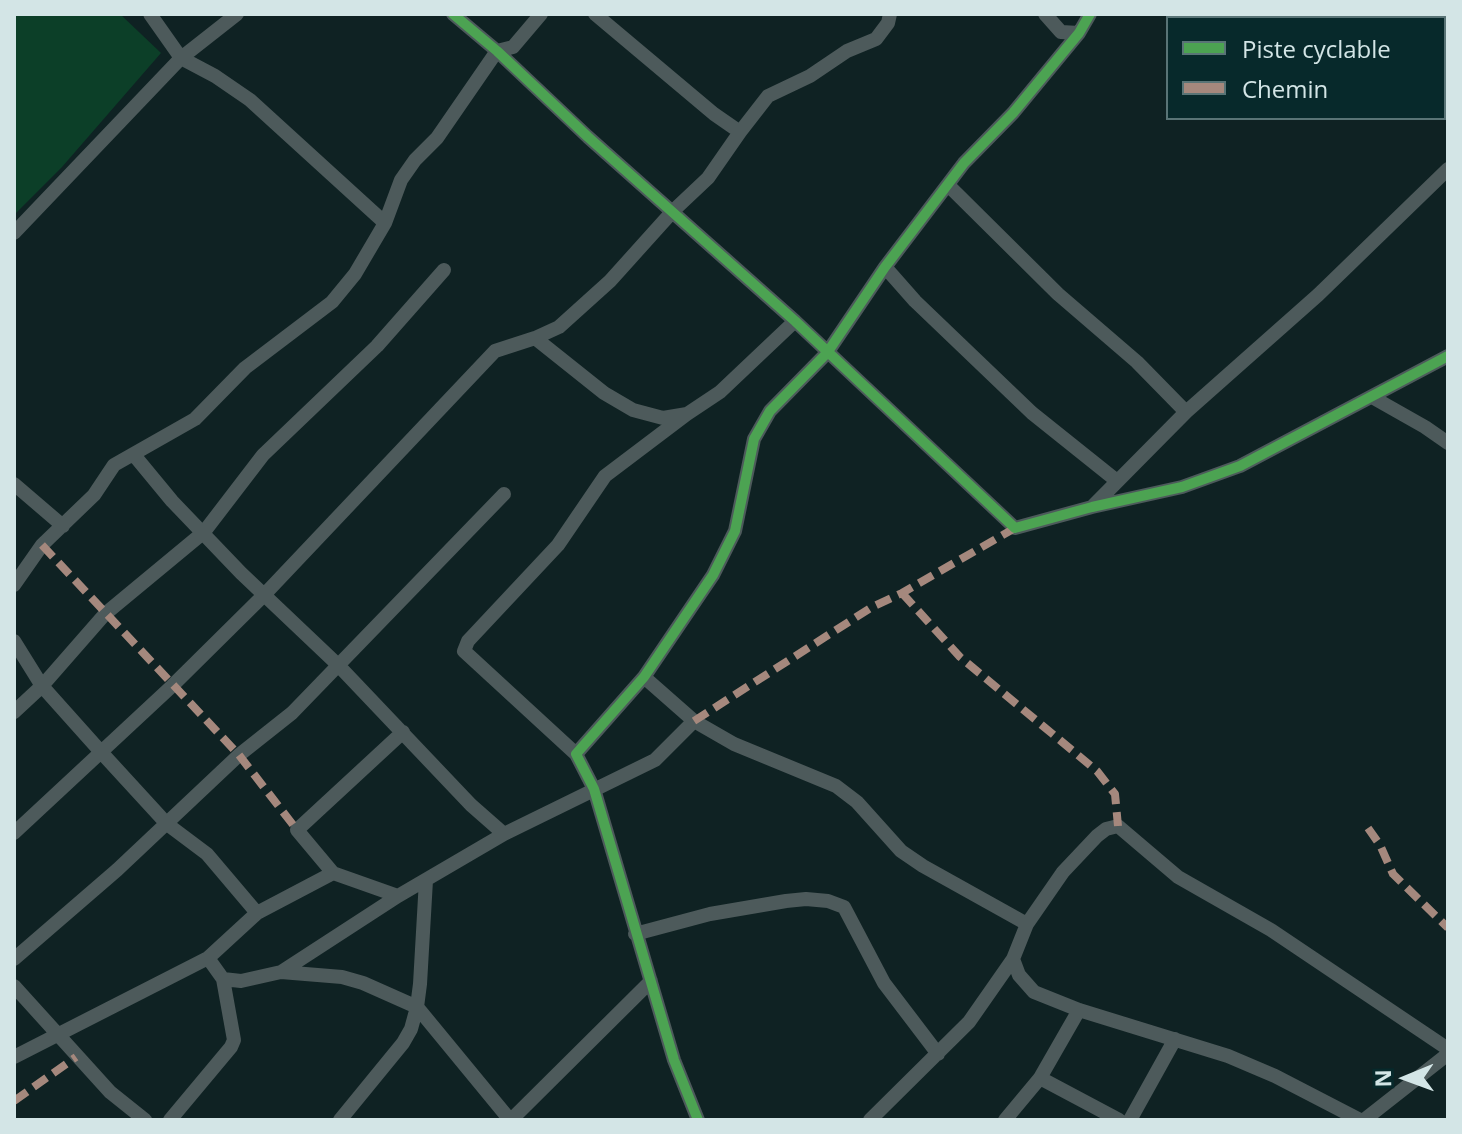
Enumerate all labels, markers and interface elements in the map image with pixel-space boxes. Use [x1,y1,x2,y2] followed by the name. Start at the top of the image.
[1166,16,1446,120] legend
[1242,32,1391,65] text: Piste cyclable
[1242,72,1328,105] text: Chemin
[1366,1038,1446,1118] north arrow
[1367,1069,1397,1088] text: N

